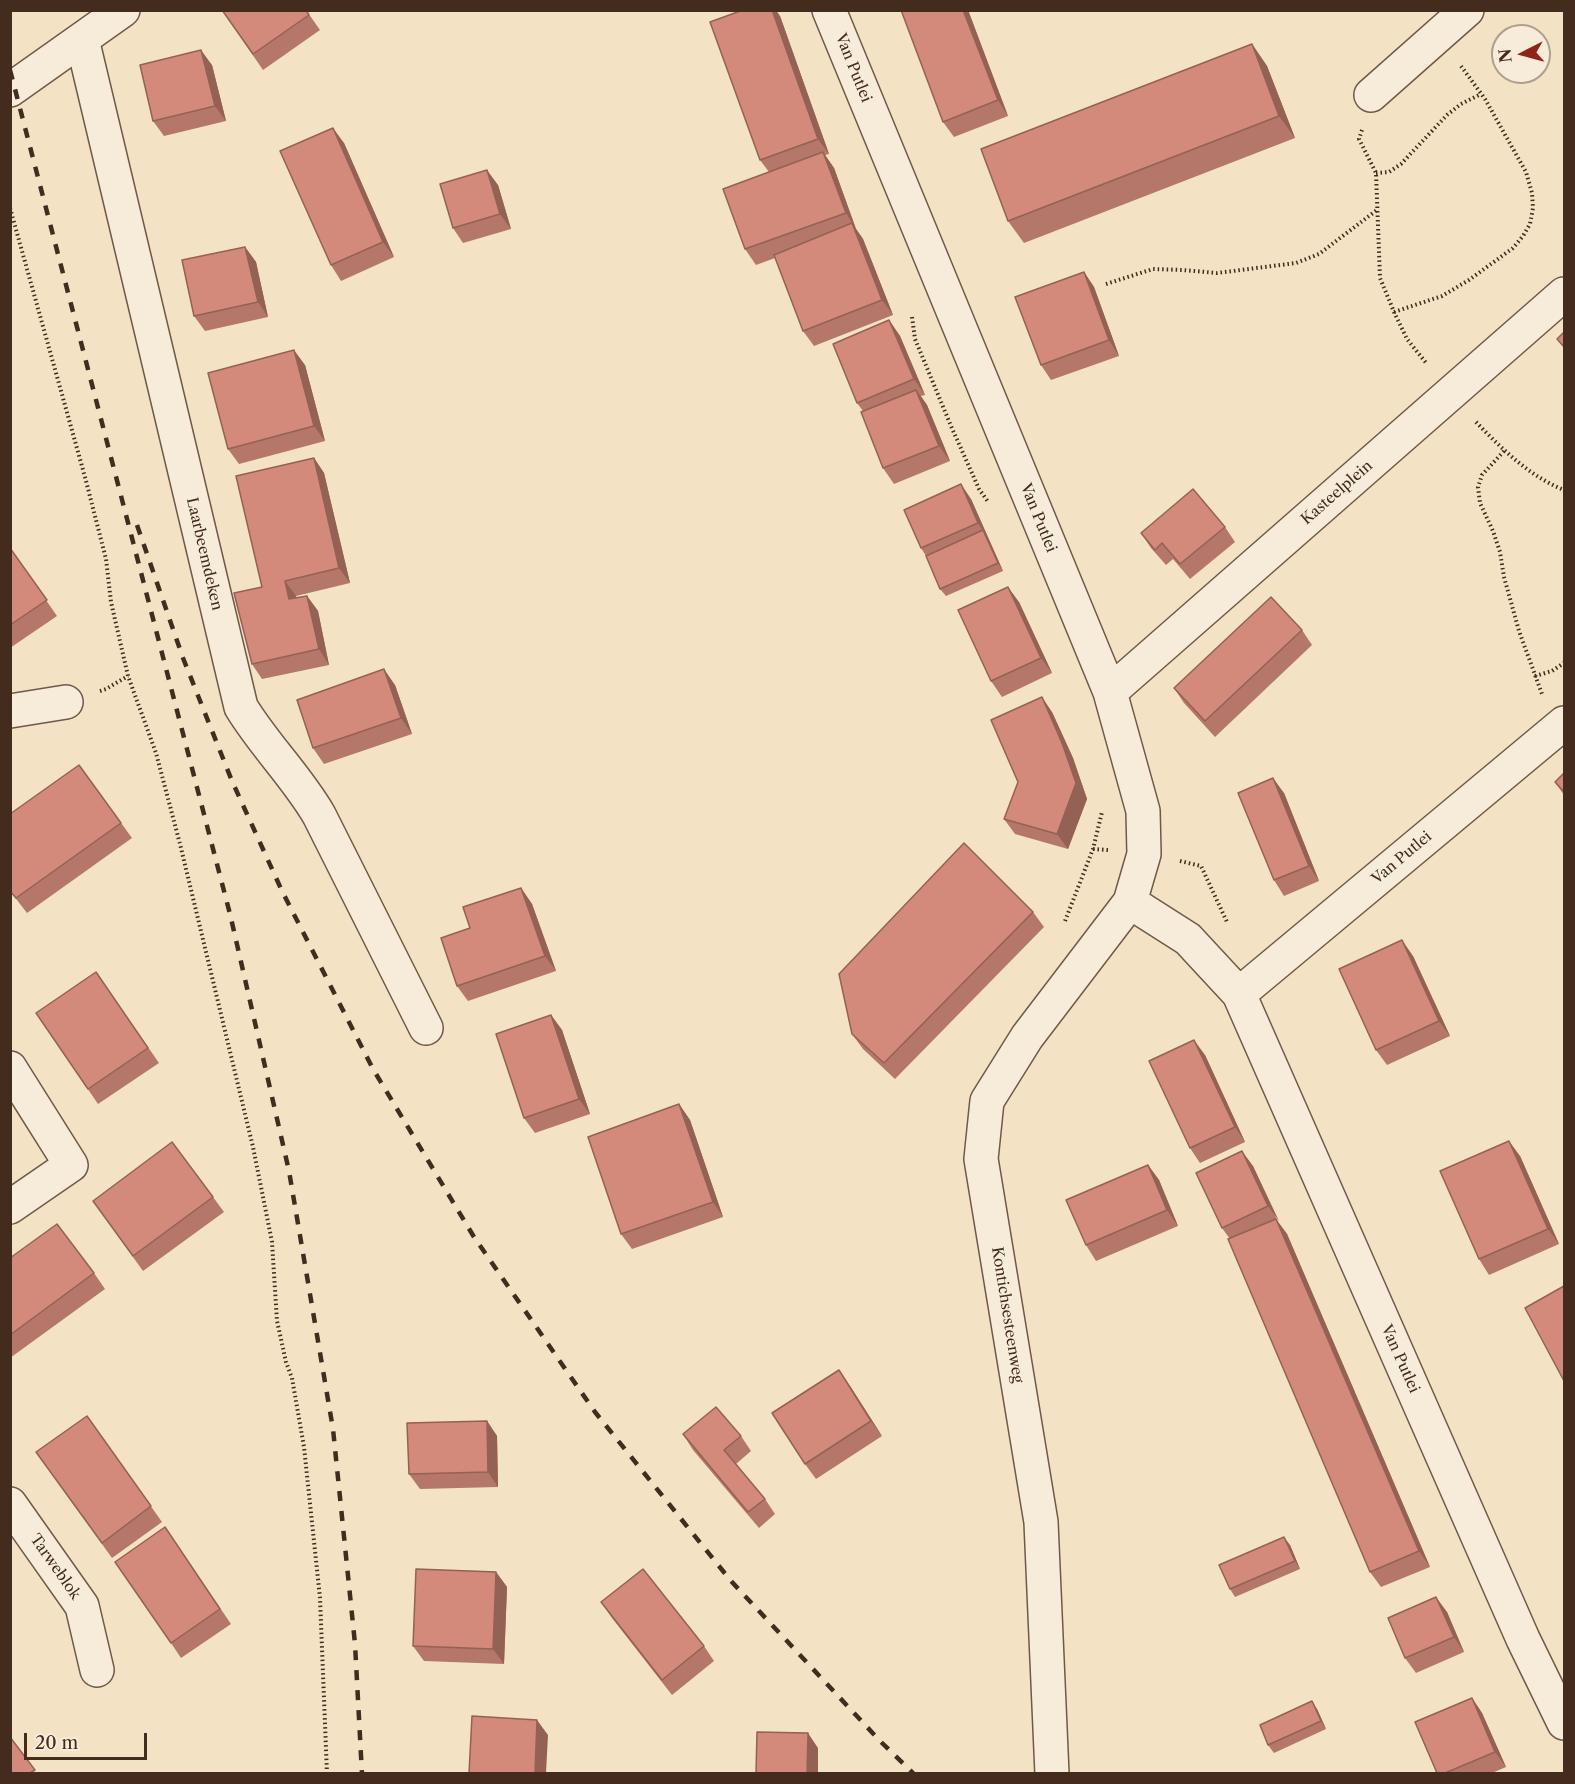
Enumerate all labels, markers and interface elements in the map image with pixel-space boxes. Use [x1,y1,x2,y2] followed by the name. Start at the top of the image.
[1491,24,1551,84] north arrow
[831,31,875,105] street label: Van Putlei
[1494,48,1516,64] text: N
[1298,457,1376,529] street label: Kasteelplein
[1016,481,1060,555] street label: Van Putlei
[182,496,226,612] street label: Laarbeemdeken
[1368,828,1436,888] street label: Van Putlei
[987,1246,1027,1384] street label: Kontichsesteenweg
[1377,1322,1423,1396] street label: Van Putlei
[26,1531,84,1603] street label: Tarweblok
[27,1721,150,1759] scale bar
[35,1732,78,1754] text: 20 m

